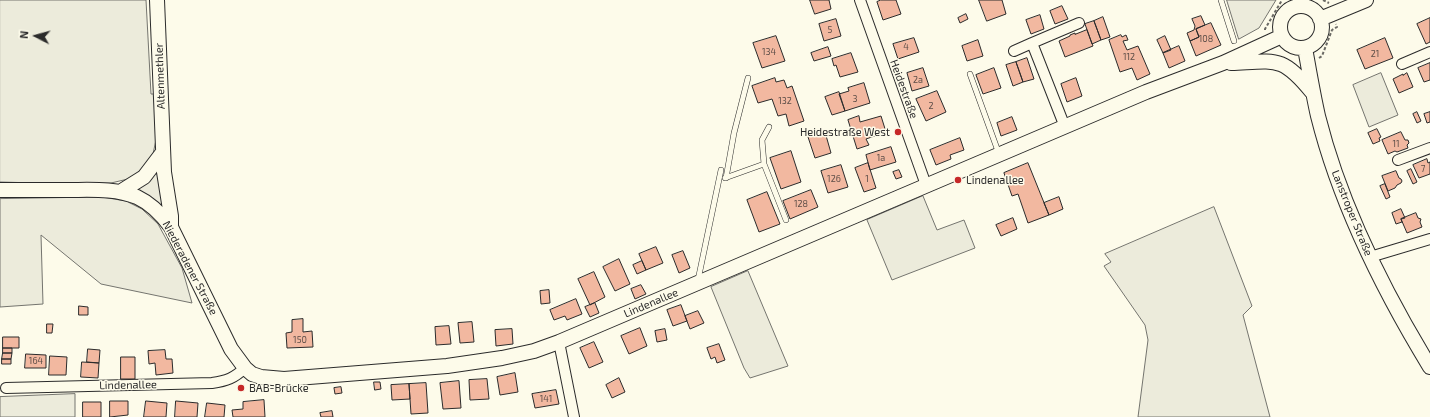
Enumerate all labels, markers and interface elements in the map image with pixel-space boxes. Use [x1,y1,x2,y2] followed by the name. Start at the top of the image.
[16,16,56,56] north arrow
[828,25,832,35] house number: 5
[17,30,30,39] text: N
[1199,34,1213,44] house number: 108
[903,42,909,52] house number: 4
[152,43,168,109] street label: Altenmethler
[762,47,776,57] house number: 134
[1371,49,1379,59] house number: 21
[1123,52,1135,62] house number: 112
[887,58,921,120] street label: Heidestraße
[913,75,923,85] house number: 2a
[852,94,858,104] house number: 3
[778,96,792,106] house number: 132
[928,101,934,111] house number: 2
[800,125,890,139] place label: Heidestraße West
[893,127,903,137] marker: Heidestraße West
[1392,139,1400,149] house number: 11
[877,153,885,163] house number: 1a
[1421,164,1425,174] house number: 7
[1329,168,1375,258] street label: Lanstroper Straße
[966,173,1024,187] place label: Lindenallee
[827,174,841,184] house number: 126
[865,174,869,184] house number: 1
[953,175,963,185] marker: Lindenallee
[794,199,808,209] house number: 128
[160,219,220,317] street label: Niederadener Straße
[622,286,680,320] street label: Lindenallee
[293,335,307,345] house number: 150
[29,356,43,366] house number: 164
[99,378,157,392] street label: Lindenallee
[249,381,309,395] place label: BAB-Brücke
[236,383,246,393] marker: BAB-Brücke
[540,394,552,404] house number: 141

